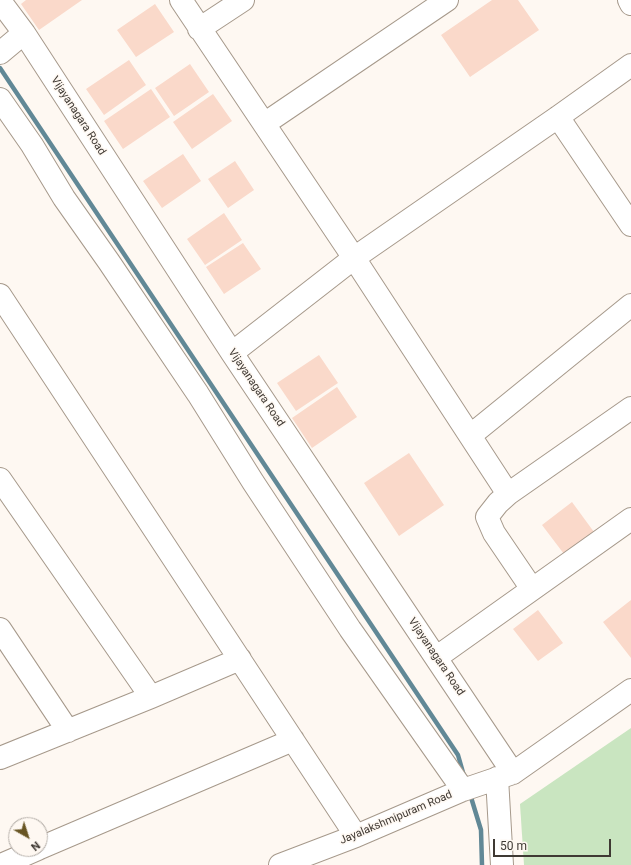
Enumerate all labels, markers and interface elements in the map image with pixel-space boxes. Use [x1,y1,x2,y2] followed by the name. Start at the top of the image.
[48,74,108,158] street label: Vijayanagara Road
[225,347,287,429] street label: Vijayanagara Road
[405,616,467,698] street label: Vijayanagara Road
[338,788,454,848] street label: Jayalakshmipuram Road
[8,817,48,857] north arrow
[495,831,613,857] scale bar
[28,838,42,853] text: N
[500,839,527,853] text: 50 m

